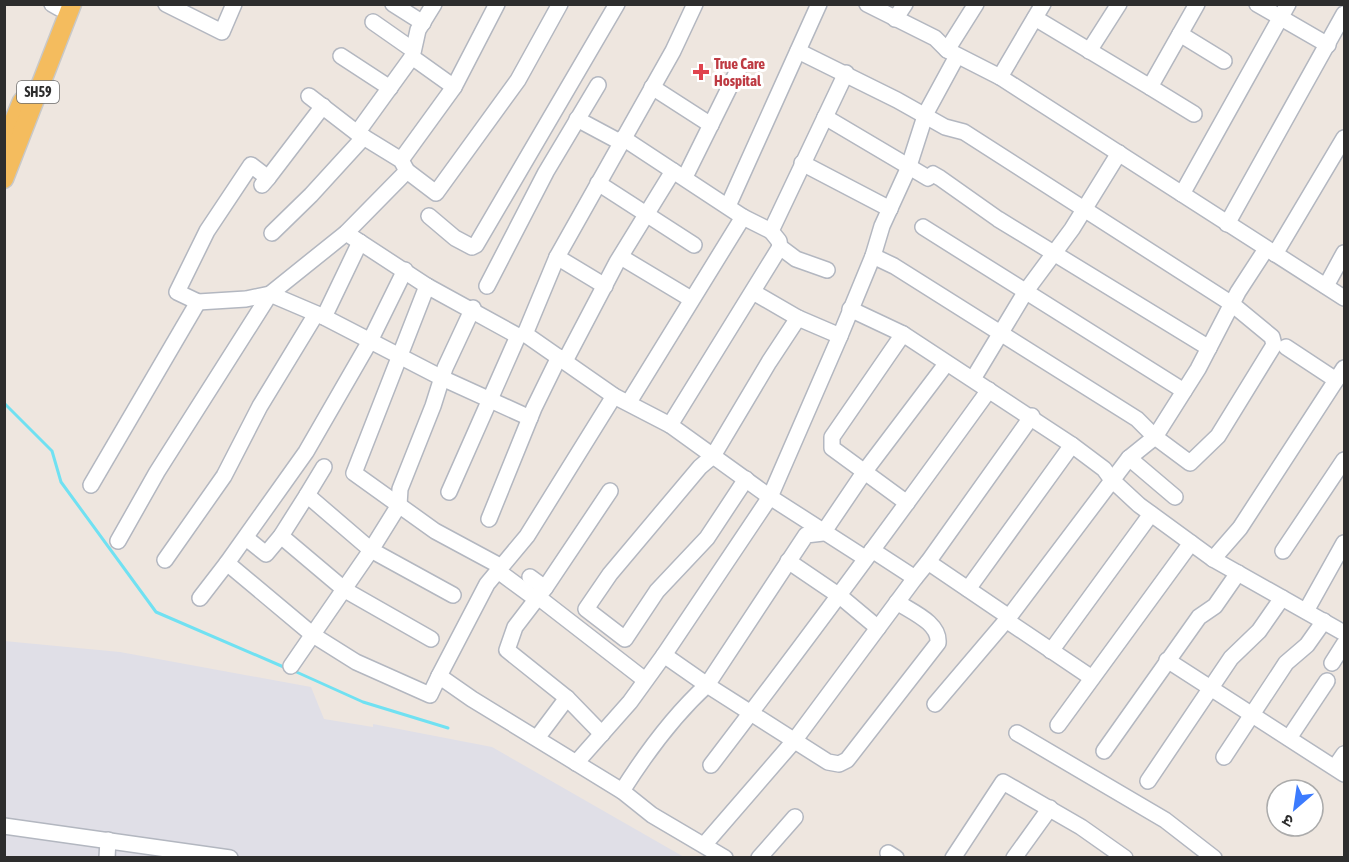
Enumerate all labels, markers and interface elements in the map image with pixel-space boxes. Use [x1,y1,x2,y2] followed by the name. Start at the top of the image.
[714,55,765,89] place label: True Care Hospital
[692,63,710,81] marker: True Care Hospital
[17,81,59,103] road number: SH59
[1265,778,1325,838] north arrow
[1279,811,1296,831] text: उ

